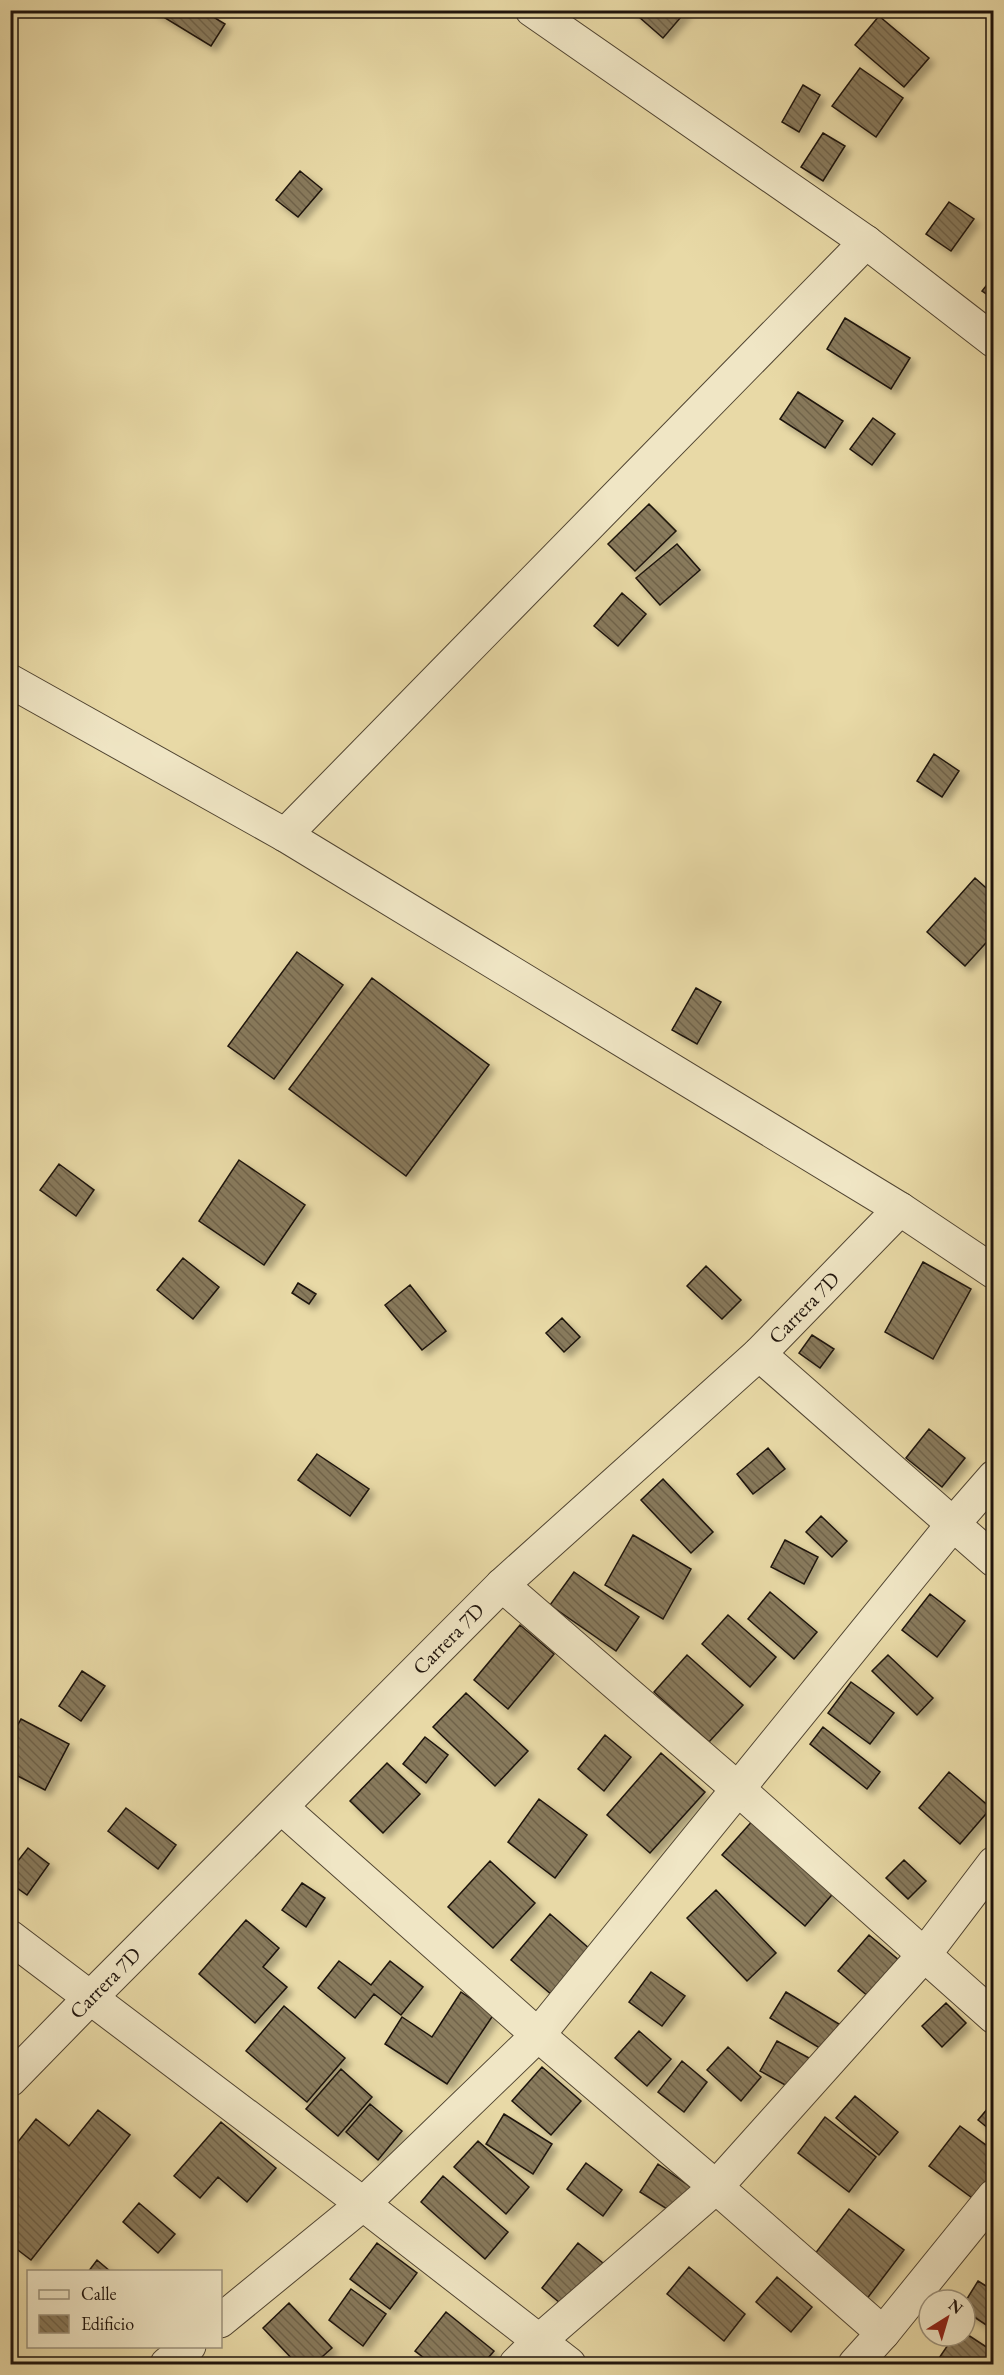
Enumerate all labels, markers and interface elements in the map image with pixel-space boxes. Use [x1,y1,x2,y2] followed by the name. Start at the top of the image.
[762,1265,845,1349] street label: Carrera 7D
[406,1597,490,1680] street label: Carrera 7D
[63,1941,147,2024] street label: Carrera 7D
[27,2270,222,2348] legend
[81,2282,117,2305] text: Calle
[917,2288,977,2348] north arrow
[944,2294,967,2319] text: N
[81,2312,134,2335] text: Edificio

